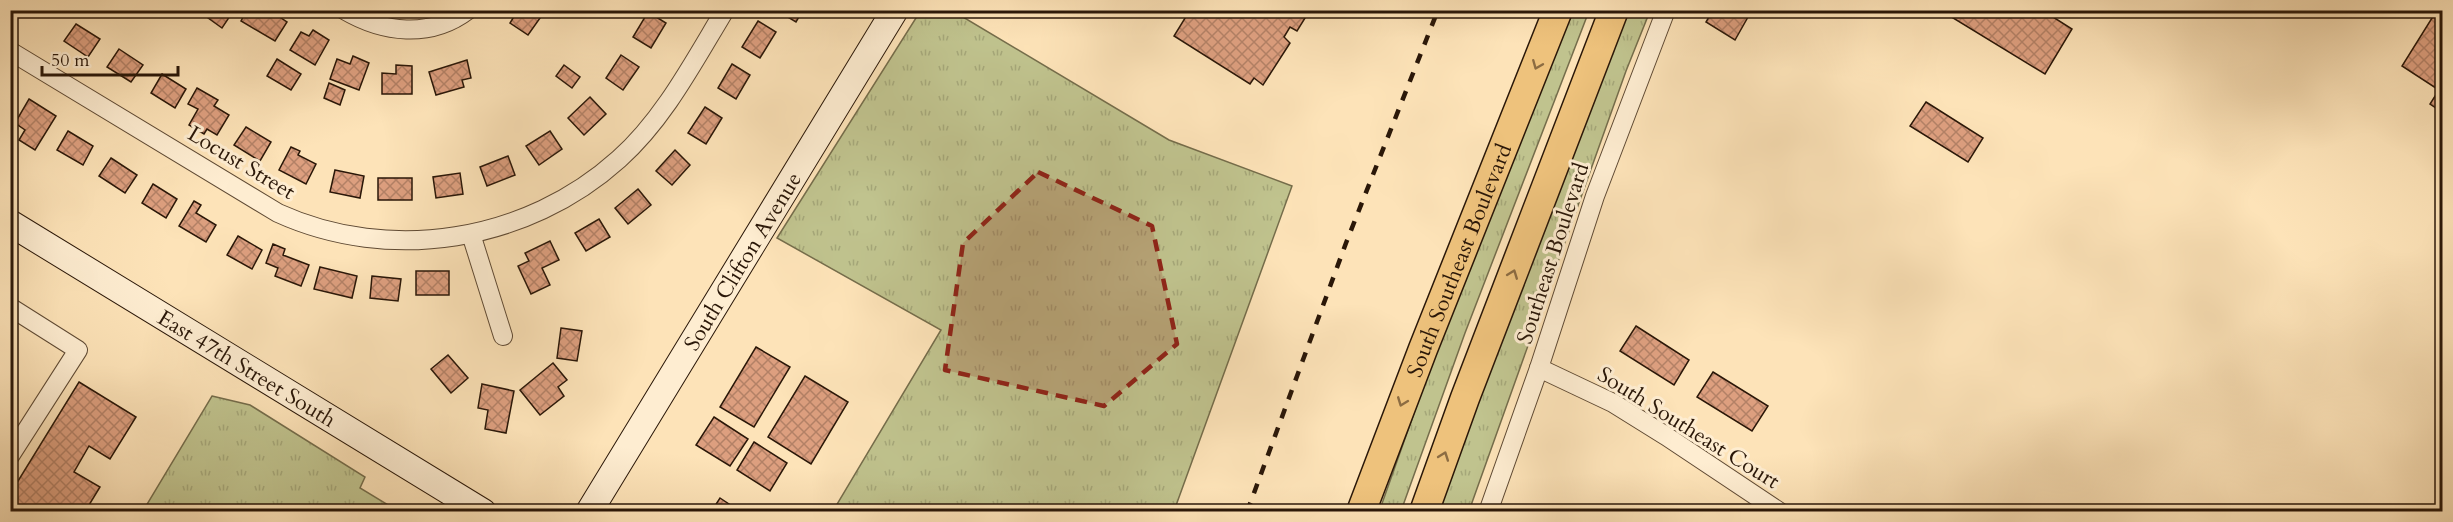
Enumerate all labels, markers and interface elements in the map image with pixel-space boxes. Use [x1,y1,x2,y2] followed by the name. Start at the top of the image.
[42,39,178,77] scale bar
[51,48,90,73] text: 50 m
[1532,59,1544,70] one-way arrow
[182,119,301,207] street label: Locust Street
[1400,139,1519,382] street label: South Southeast Boulevard
[1510,159,1596,348] street label: Southeast Boulevard
[677,167,809,356] street label: South Clifton Avenue
[1506,269,1518,280] one-way arrow
[152,303,341,435] street label: East 47th Street South
[1592,360,1785,496] street label: South Southeast Court
[1397,396,1410,407] one-way arrow
[1437,452,1450,462] one-way arrow

